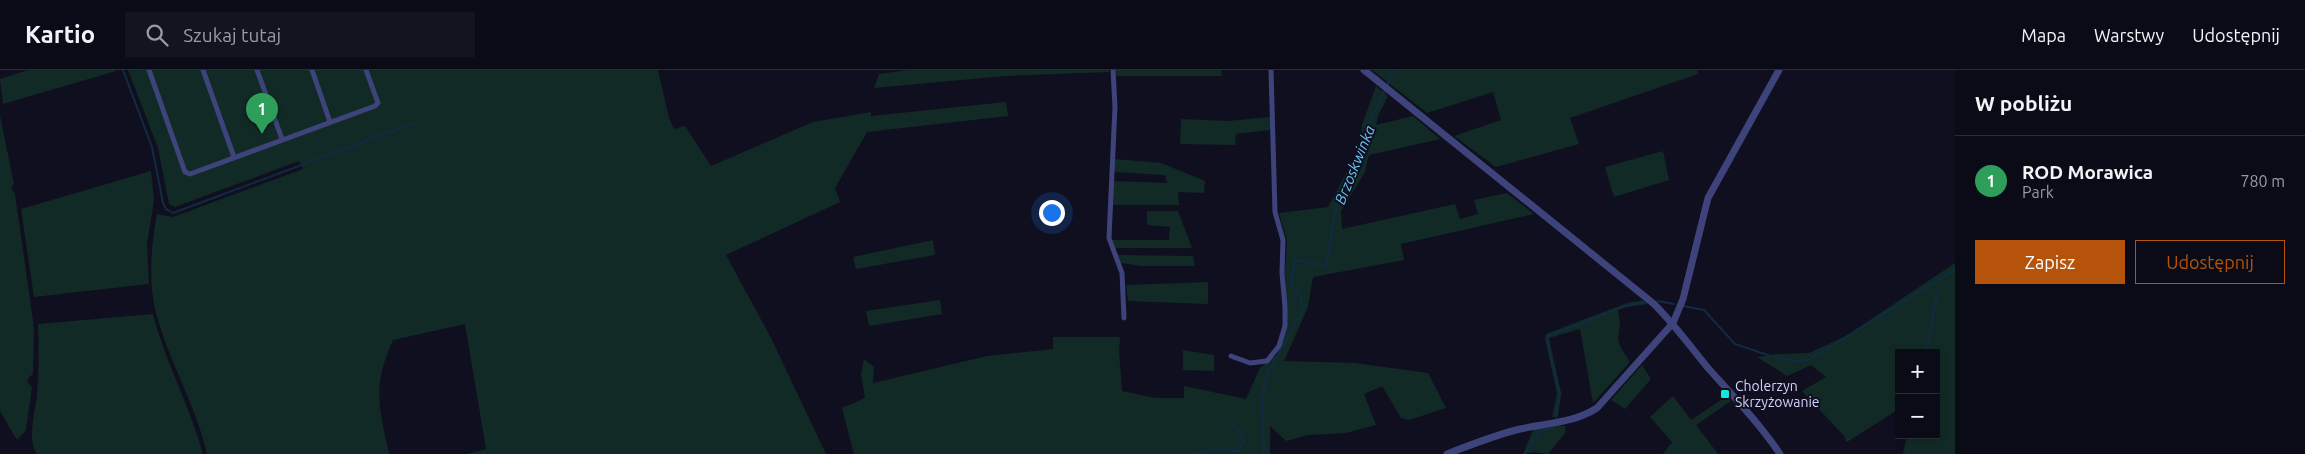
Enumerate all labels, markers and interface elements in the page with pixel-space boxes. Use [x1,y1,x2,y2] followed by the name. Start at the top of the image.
[125,12,475,57] search box
[25,21,95,48] text: Kartio
[143,21,171,49] icon: search
[183,24,281,46] text: Szukaj tutaj
[2021,25,2066,45] text: Mapa
[2094,25,2164,45] text: Warstwy
[2192,25,2280,45] text: Udostępnij
[1975,91,2072,115] text: W pobliżu
[246,93,278,134] pin: 1
[1331,123,1378,207] water label: Brzoskwinka
[2022,161,2153,183] text: ROD Morawica
[1986,172,1996,190] text: 1
[2240,172,2285,190] text: 780 m
[2022,183,2054,201] text: Park
[1039,200,1065,226] your location
[1975,240,2125,284] button: Zapisz
[2135,240,2285,284] button: Udostępnij
[1895,349,1940,439] map controls
[1895,349,1940,394] button: +
[1735,378,1820,410] place label: Cholerzyn Skrzyżowanie
[1719,388,1731,400] marker: Cholerzyn Skrzyżowanie
[1895,394,1940,439] button: −

